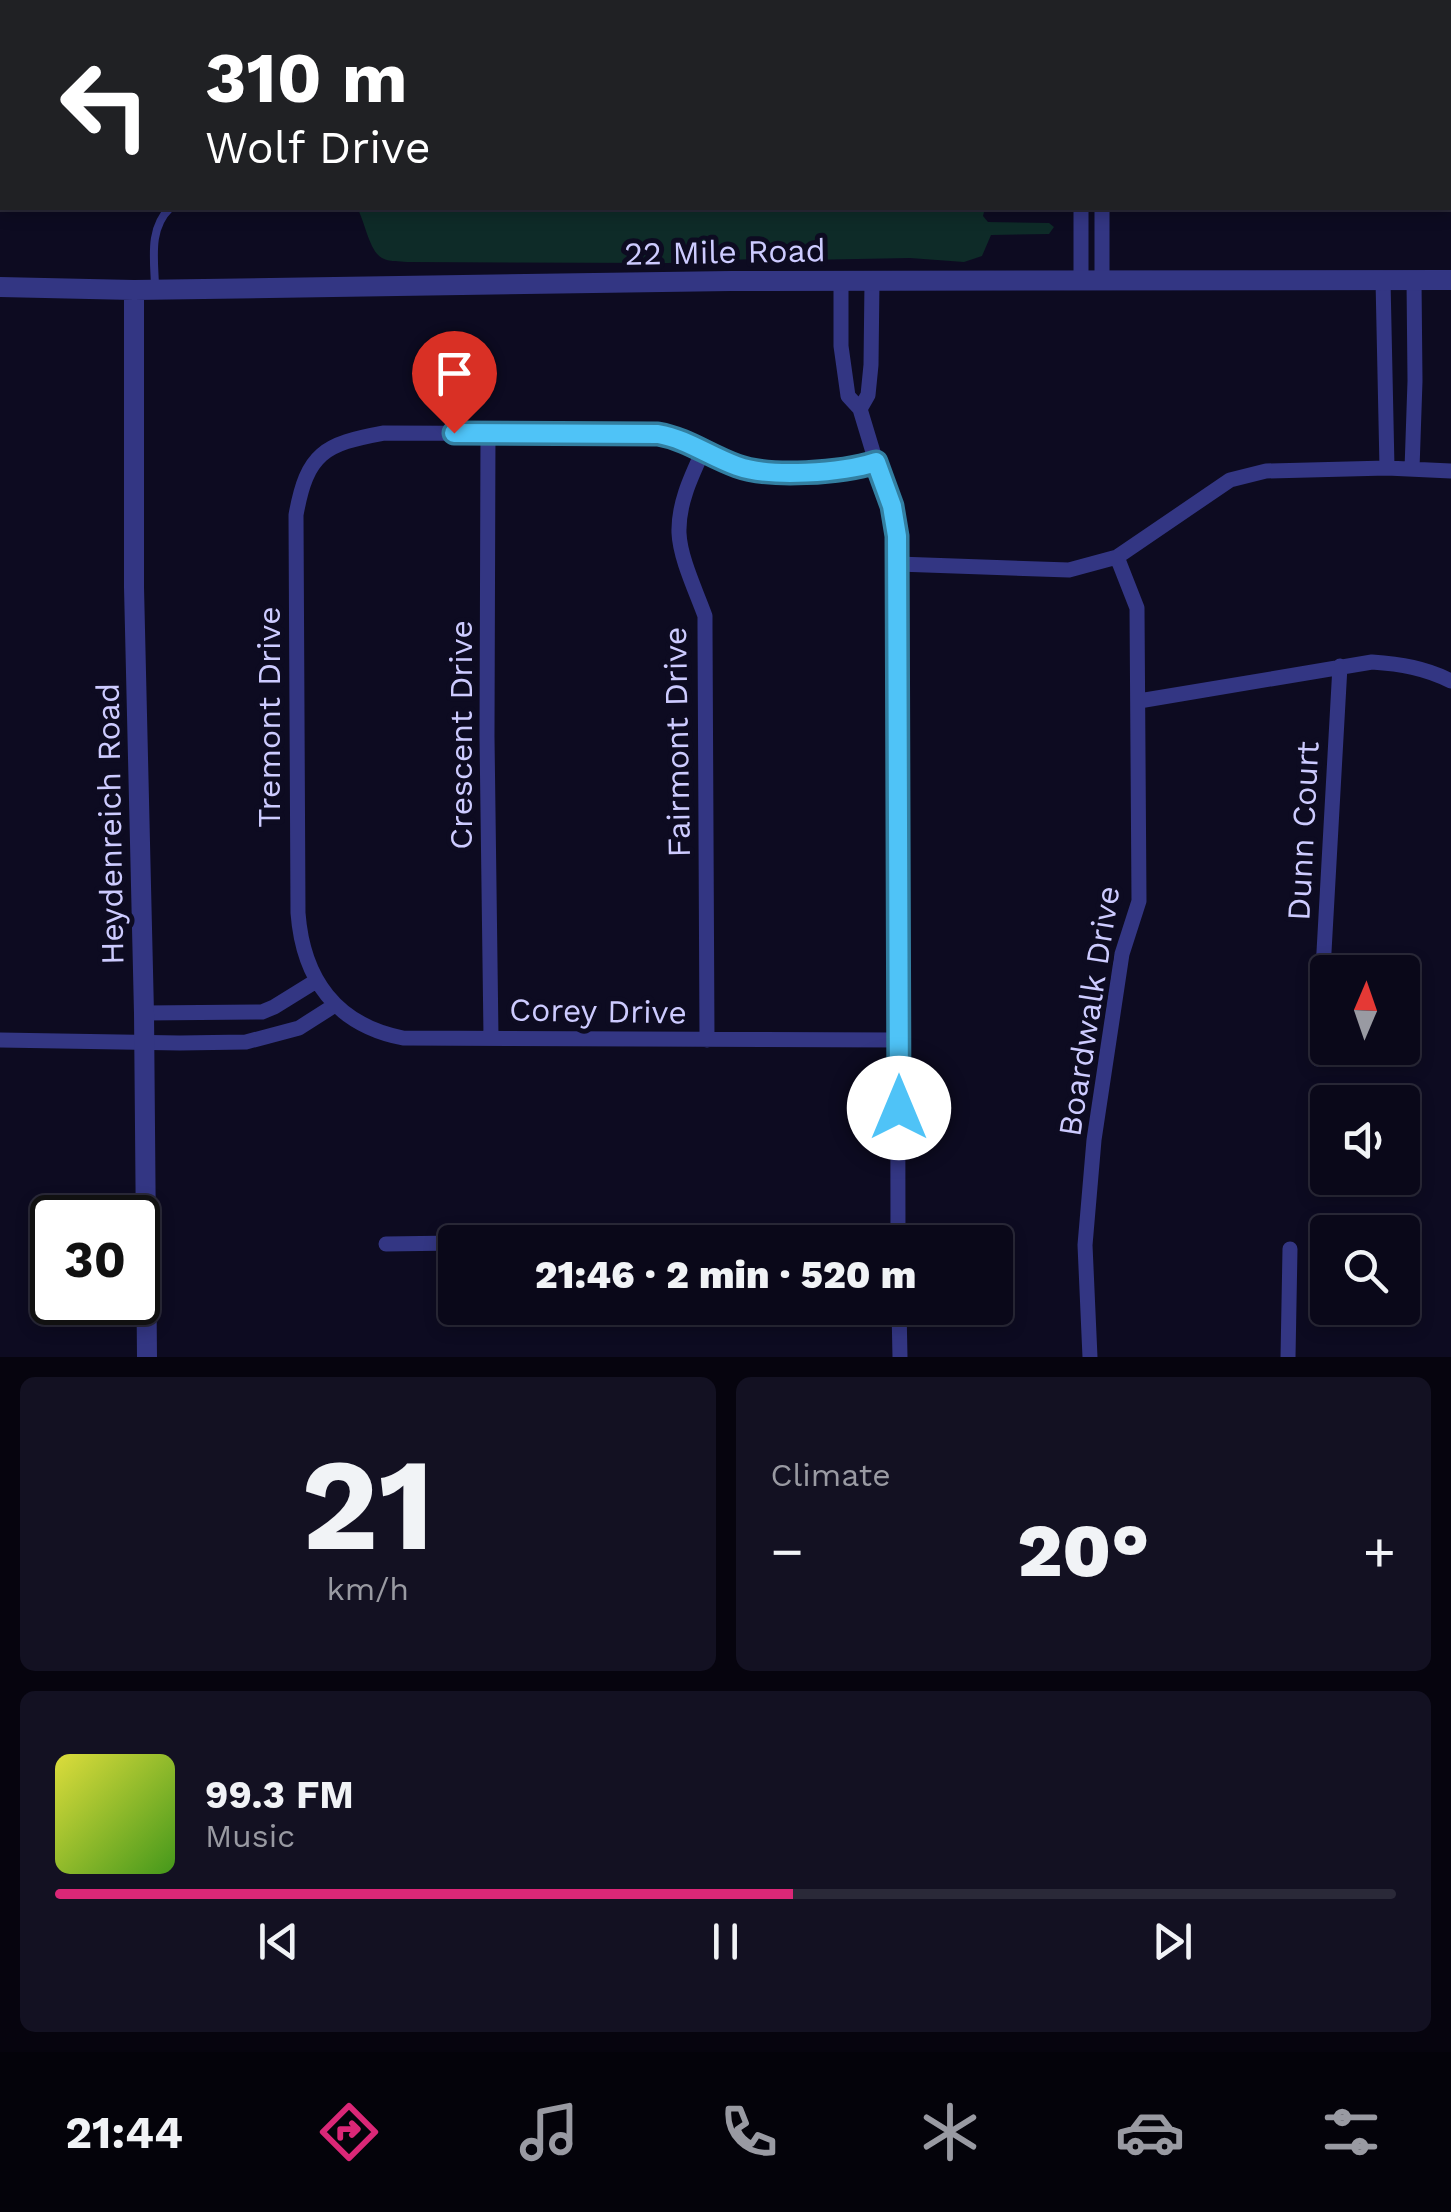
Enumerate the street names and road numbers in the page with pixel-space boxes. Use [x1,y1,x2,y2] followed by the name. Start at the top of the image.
[624,231,826,273] street label: 22 Mile Road
[250,606,288,828] street label: Tremont Drive
[442,620,480,850] street label: Crescent Drive
[656,626,698,858] street label: Fairmont Drive
[89,683,131,965] street label: Heydenreich Road
[1279,740,1327,922] street label: Dunn Court
[1050,883,1128,1139] street label: Boardwalk Drive
[509,990,687,1032] street label: Corey Drive

